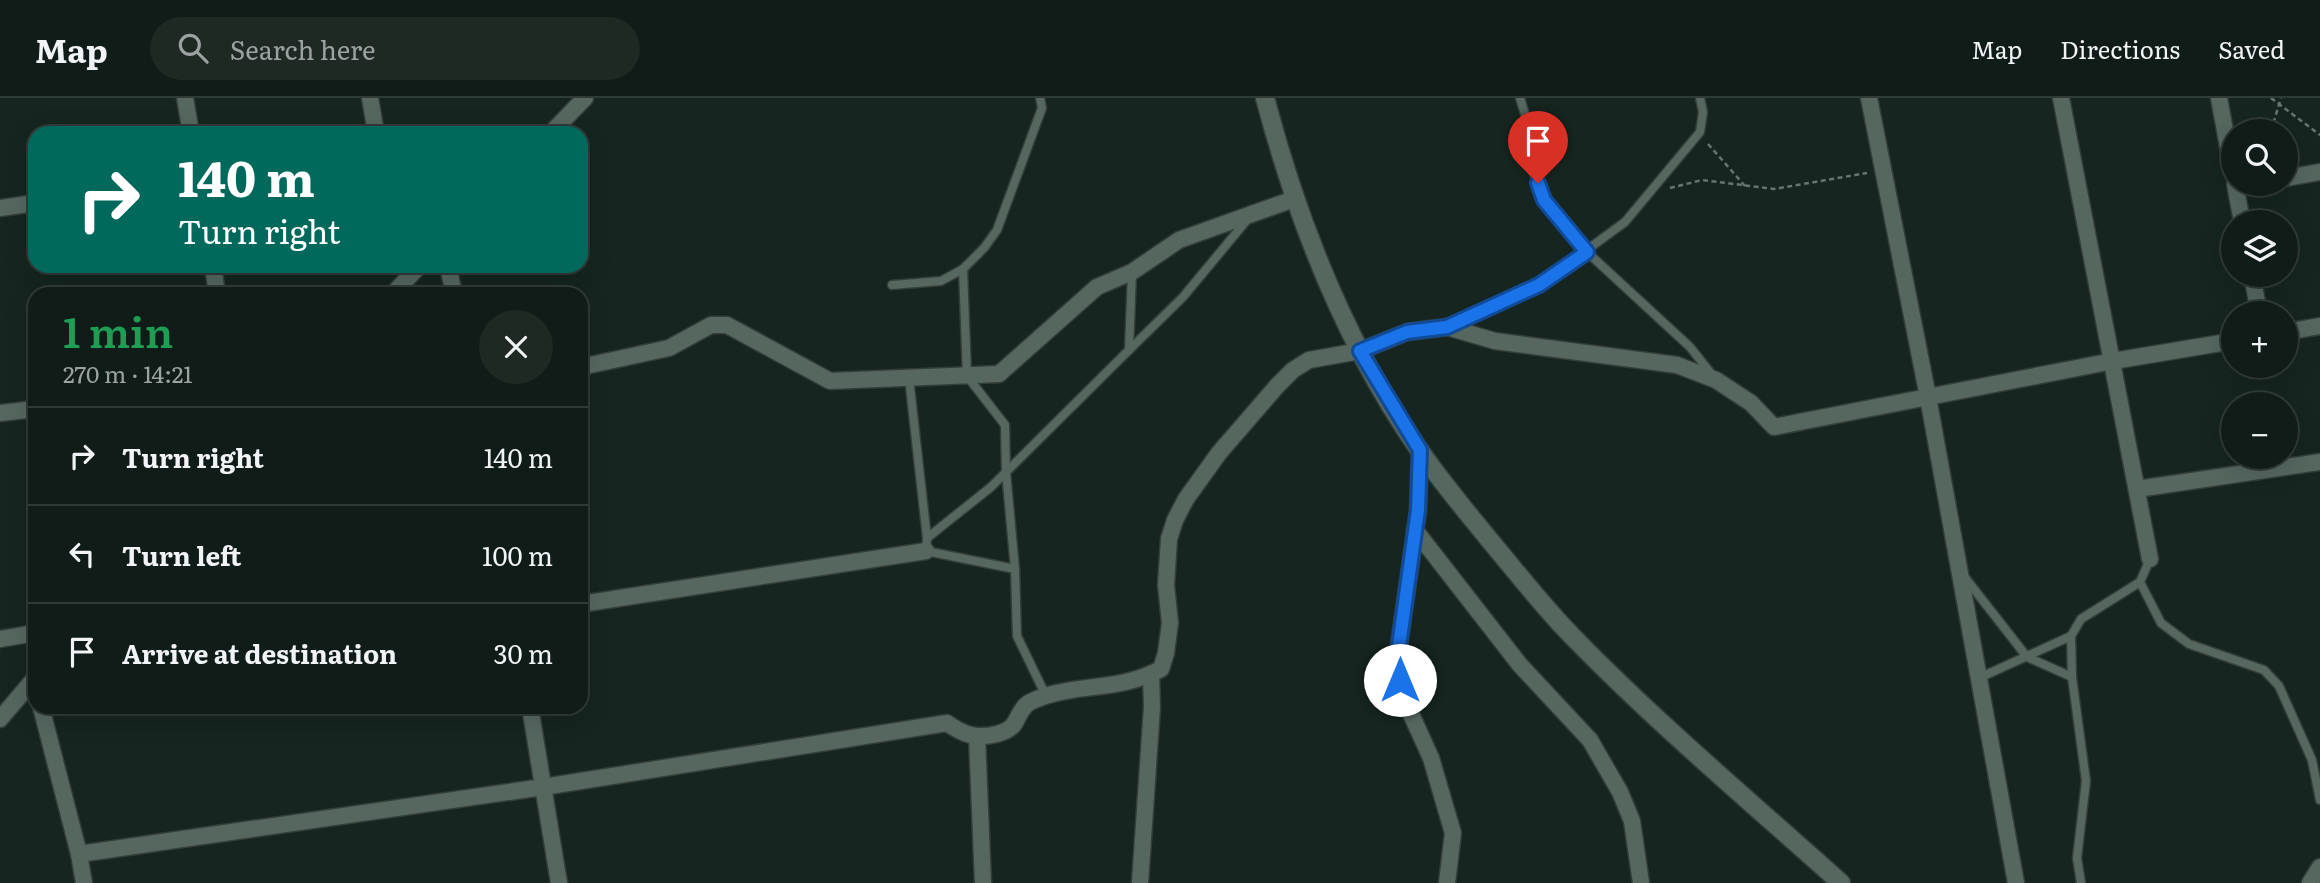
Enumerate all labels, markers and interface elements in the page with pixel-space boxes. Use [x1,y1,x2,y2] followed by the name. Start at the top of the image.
[150,17,640,80] search box
[35,24,108,73] text: Map
[174,29,212,67] icon: search
[230,29,376,68] text: Search here
[1971,31,2022,66] text: Map
[2060,31,2180,66] text: Directions
[2218,31,2285,66] text: Saved
[1508,111,1568,183] pin
[2221,119,2298,469] map controls
[2221,119,2298,196] button: search
[1519,122,1557,160] icon: arrive
[178,139,315,212] text: 140 m
[63,154,154,245] icon: right
[178,206,340,254] text: Turn right
[2221,210,2298,287] button: layers
[63,299,173,361] text: 1 min
[2221,301,2298,378] button: +
[479,310,553,384] button: close
[63,356,193,390] text: 270 m · 14:21
[2221,392,2298,469] button: −
[63,437,101,475] icon: right
[122,437,264,476] text: Turn right
[484,437,553,476] text: 140 m
[63,535,101,573] icon: left
[122,535,241,574] text: Turn left
[482,535,553,574] text: 100 m
[63,633,101,671] icon: arrive
[122,633,397,672] text: Arrive at destination
[493,633,553,672] text: 30 m
[1363,643,1437,717] position arrow

